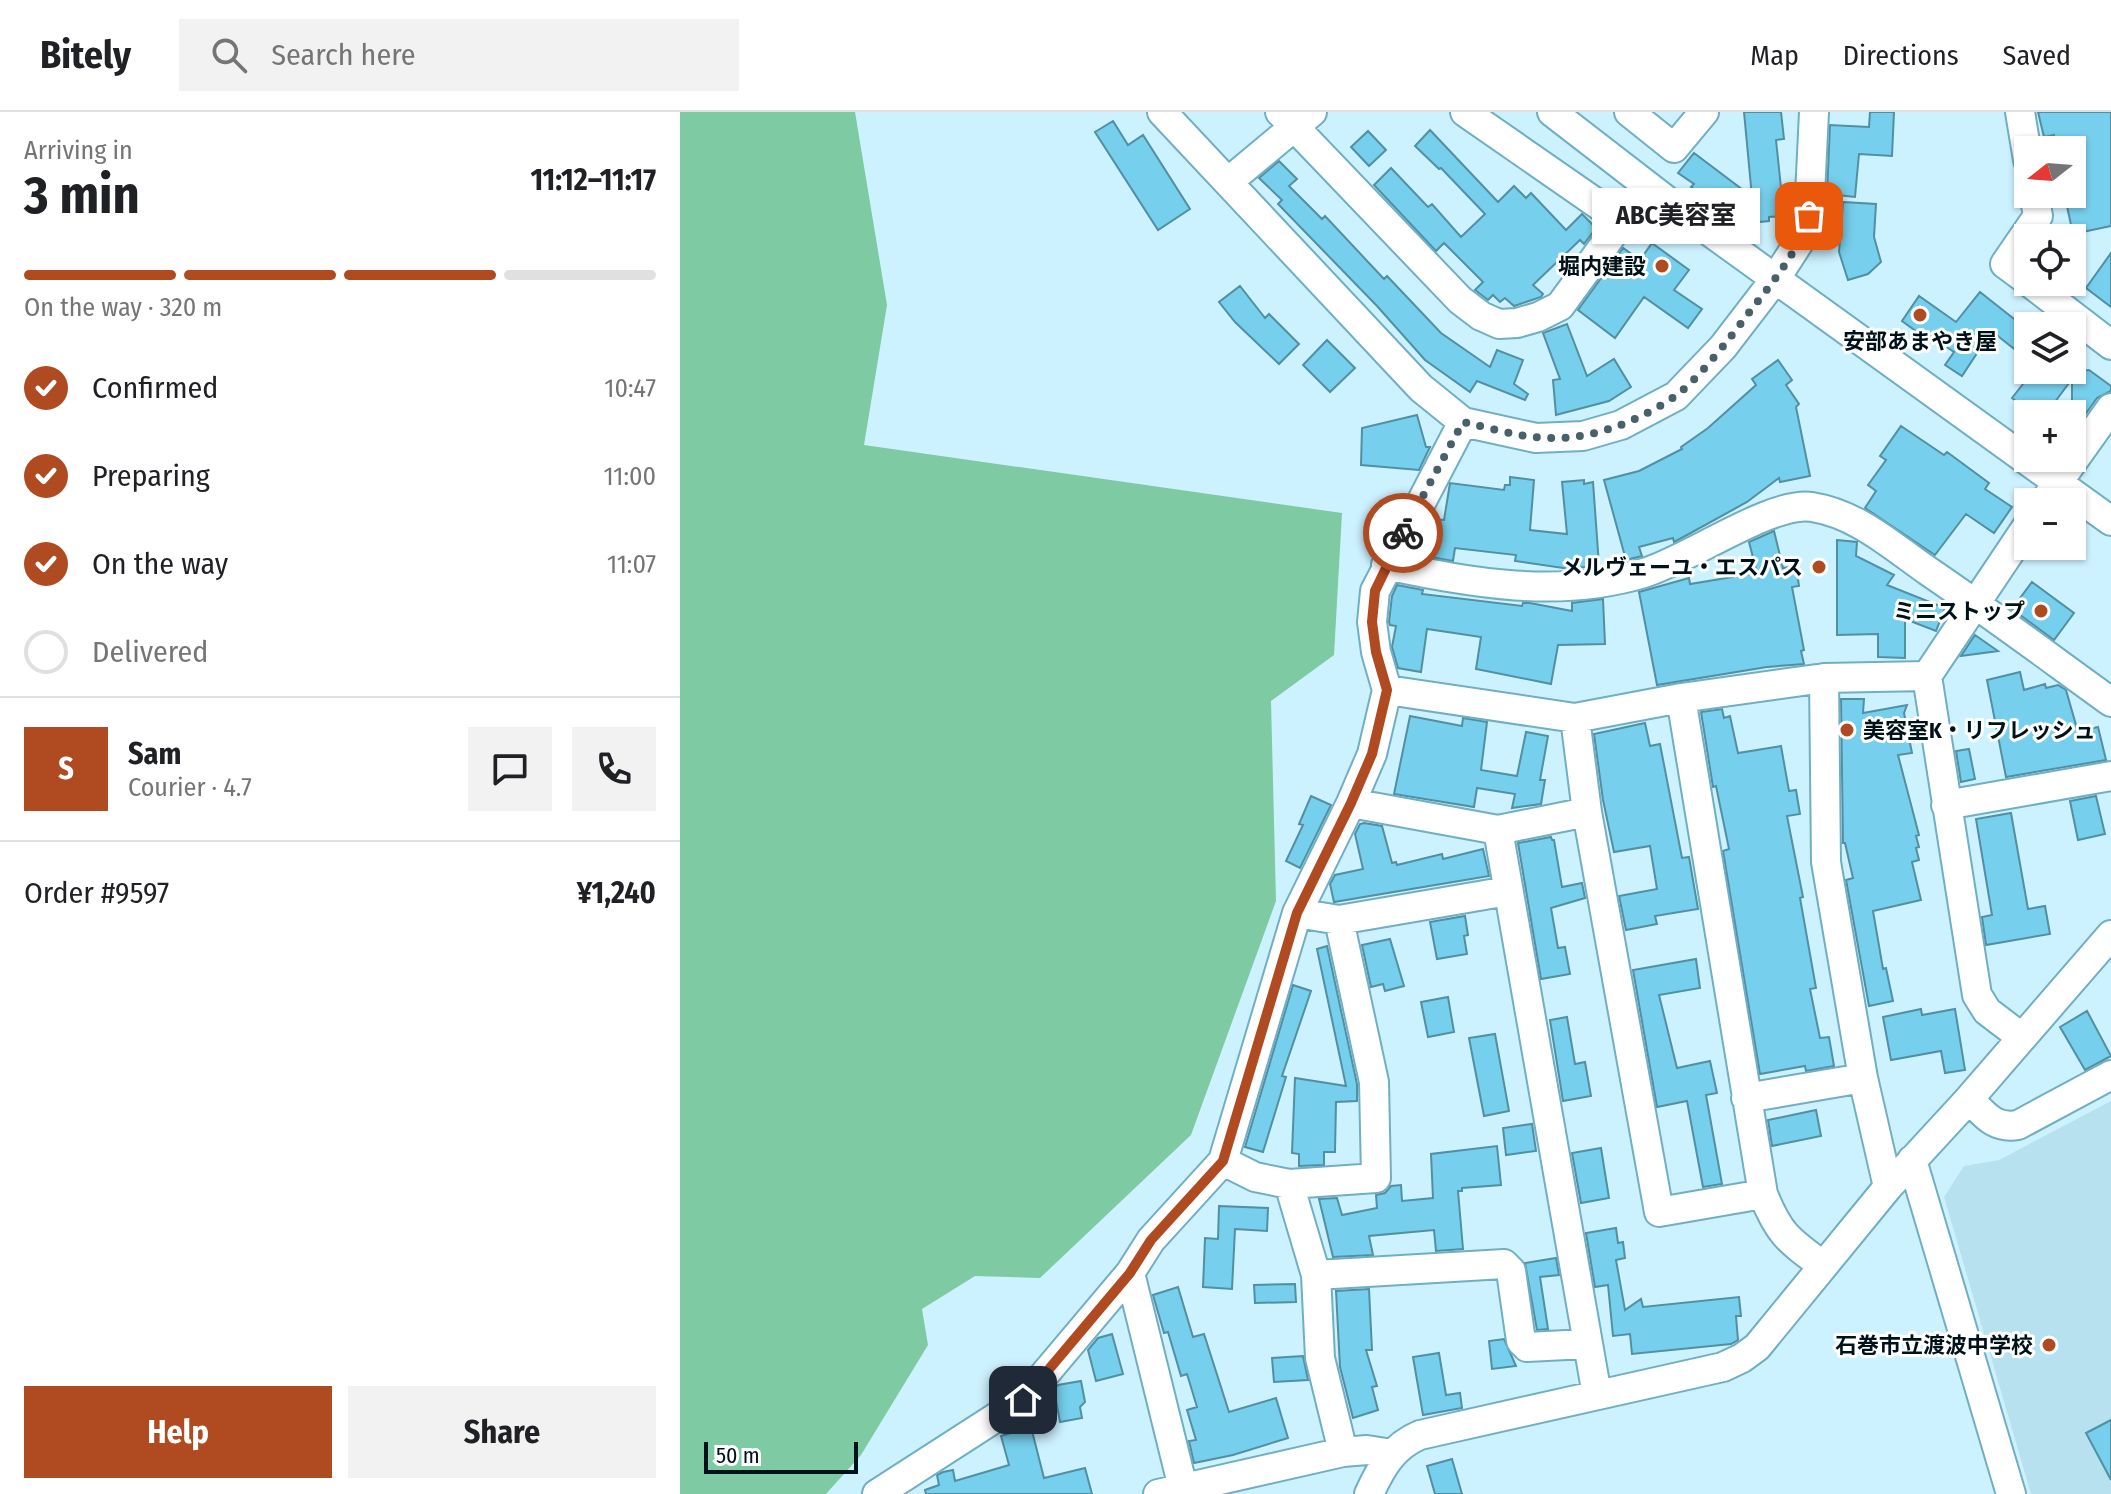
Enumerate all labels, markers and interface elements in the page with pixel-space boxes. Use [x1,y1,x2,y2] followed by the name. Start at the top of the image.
[179,19,739,91] search box
[40,32,131,78] text: Bitely
[207,33,251,77] icon: search
[271,37,416,73] text: Search here
[1750,39,1799,72] text: Map
[1843,39,1959,72] text: Directions
[2003,39,2071,72] text: Saved
[24,135,133,166] text: Arriving in
[2014,136,2086,208] north arrow
[2014,136,2086,560] map controls
[530,162,656,198] text: 11:12–11:17
[24,164,140,227] text: 3 min
[1775,182,1843,250] pin
[1593,188,1761,244] callout: ABC美容室
[1787,194,1831,238] icon: bag
[1616,200,1736,231] text: ABC美容室
[2014,224,2086,296] button: locate
[1558,253,1646,280] place label: 堀内建設
[1653,257,1671,275] marker: 堀内建設
[24,292,222,323] text: On the way · 320 m
[1911,306,1929,324] marker: 安部あまやき屋
[2014,312,2086,384] button: layers
[1843,328,1997,355] place label: 安部あまやき屋
[24,366,68,410] icon: check
[92,370,218,406] text: Confirmed
[604,373,656,404] text: 10:47
[2014,400,2086,472] button: +
[24,454,68,498] icon: check
[92,458,210,494] text: Preparing
[603,461,656,492] text: 11:00
[2014,488,2086,560] button: −
[1363,493,1443,573] courier
[1381,511,1425,555] icon: bike
[24,542,68,586] icon: check
[92,546,228,582] text: On the way
[607,549,656,580] text: 11:07
[1561,554,1803,581] place label: メルヴェーユ・エスパス
[1810,558,1828,576] marker: メルヴェーユ・エスパス
[1893,598,2025,625] place label: ミニストップ
[2032,602,2050,620] marker: ミニストップ
[92,634,208,670] text: Delivered
[1863,717,2096,744] place label: 美容室K・リフレッシュ
[1838,721,1856,739] marker: 美容室K・リフレッシュ
[468,727,552,811] button: chat
[572,727,656,811] button: phone
[128,736,181,772] text: Sam
[58,751,74,787] text: S
[128,772,252,803] text: Courier · 4.7
[24,875,169,911] text: Order #9597
[577,875,656,911] text: ¥1,240
[1835,1332,2033,1359] place label: 石巻市立渡波中学校
[2040,1336,2058,1354] marker: 石巻市立渡波中学校
[989,1366,1057,1434] pin
[1001,1378,1045,1422] icon: home
[24,1386,332,1478] button: Help
[348,1386,656,1478] button: Share
[704,1438,858,1474] scale bar
[716,1442,760,1469] text: 50 m

